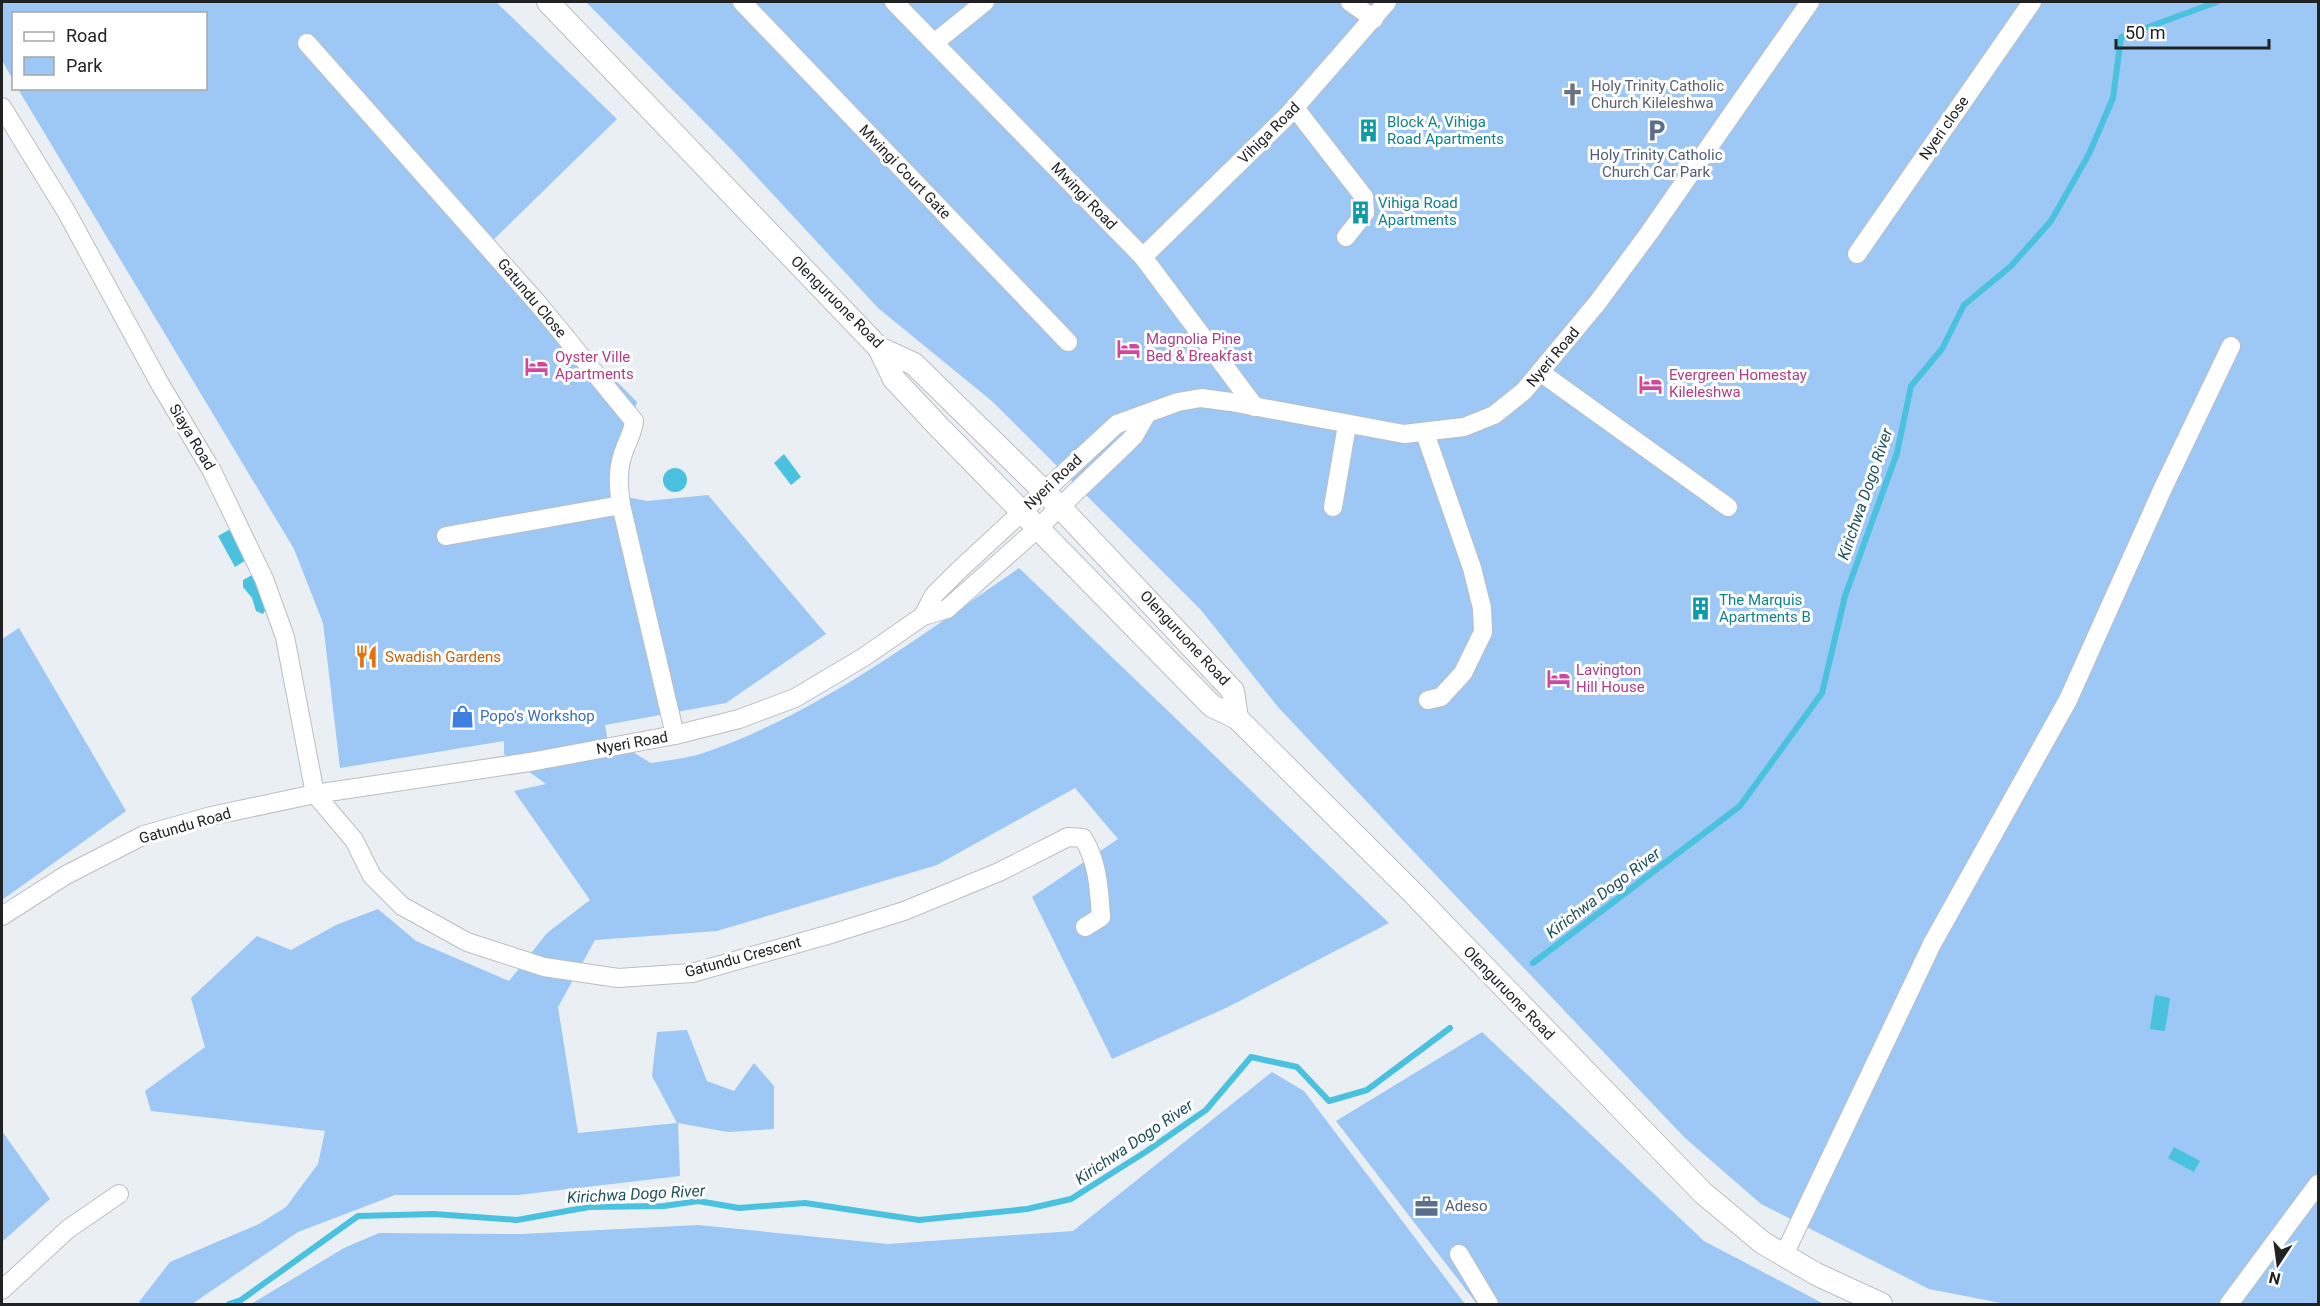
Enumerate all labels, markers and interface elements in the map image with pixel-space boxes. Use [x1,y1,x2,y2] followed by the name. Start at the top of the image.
[12,12,207,90] legend
[2116,12,2269,50] scale bar
[2125,22,2165,43] text: 50 m
[66,25,107,46] text: Road
[66,55,103,76] text: Park
[1591,77,1724,112] place label: Holy Trinity Catholic Church Kileleshwa
[1560,82,1586,108] church icon: Holy Trinity Catholic Church Kileleshwa
[1915,93,1973,163] street label: Nyeri close
[1234,98,1304,168] street label: Vihiga Road
[1387,113,1504,148] place label: Block A, Vihiga Road Apartments
[1356,118,1382,144] building icon: Block A, Vihiga Road Apartments
[1643,118,1669,144] parking icon: Holy Trinity Catholic Church Car Park
[855,121,955,223] street label: Mwingi Court Gate
[1589,146,1723,181] place label: Holy Trinity Catholic Church Car Park
[1047,159,1121,233] street label: Mwingi Road
[1378,194,1458,229] place label: Vihiga Road Apartments
[1347,199,1373,225] building icon: Vihiga Road Apartments
[787,252,887,352] street label: Olenguruone Road
[494,255,570,341] street label: Gatundu Close
[1523,323,1583,391] street label: Nyeri Road
[1146,330,1253,365] place label: Magnolia Pine Bed & Breakfast
[1115,335,1141,361] hotel icon: Magnolia Pine Bed & Breakfast
[555,348,634,383] place label: Oyster Ville Apartments
[524,353,550,379] hotel icon: Oyster Ville Apartments
[1669,366,1807,401] place label: Evergreen Homestay Kileleshwa
[1638,371,1664,397] hotel icon: Evergreen Homestay Kileleshwa
[165,401,219,473] street label: Siaya Road
[1834,425,1897,562] water label: Kirichwa Dogo River
[1020,451,1086,513] street label: Nyeri Road
[1136,587,1234,689] street label: Olenguruone Road
[1719,591,1811,626] place label: The Marquis Apartments B
[1688,596,1714,622] building icon: The Marquis Apartments B
[354,644,380,670] restaurant icon: Swadish Gardens
[385,648,501,666] place label: Swadish Gardens
[1576,661,1645,696] place label: Lavington Hill House
[1545,666,1571,692] hotel icon: Lavington Hill House
[449,703,475,729] shop icon: Popo's Workshop
[480,707,595,725] place label: Popo's Workshop
[595,728,669,758] street label: Nyeri Road
[137,804,233,848] street label: Gatundu Road
[1542,843,1664,942] water label: Kirichwa Dogo River
[683,933,803,981] street label: Gatundu Crescent
[1460,942,1558,1044] street label: Olenguruone Road
[1071,1095,1197,1188] water label: Kirichwa Dogo River
[567,1181,706,1207] water label: Kirichwa Dogo River
[1414,1193,1440,1219] office icon: Adeso
[1445,1197,1488,1215] place label: Adeso
[2248,1234,2308,1294] north arrow
[2267,1268,2282,1289] text: N

